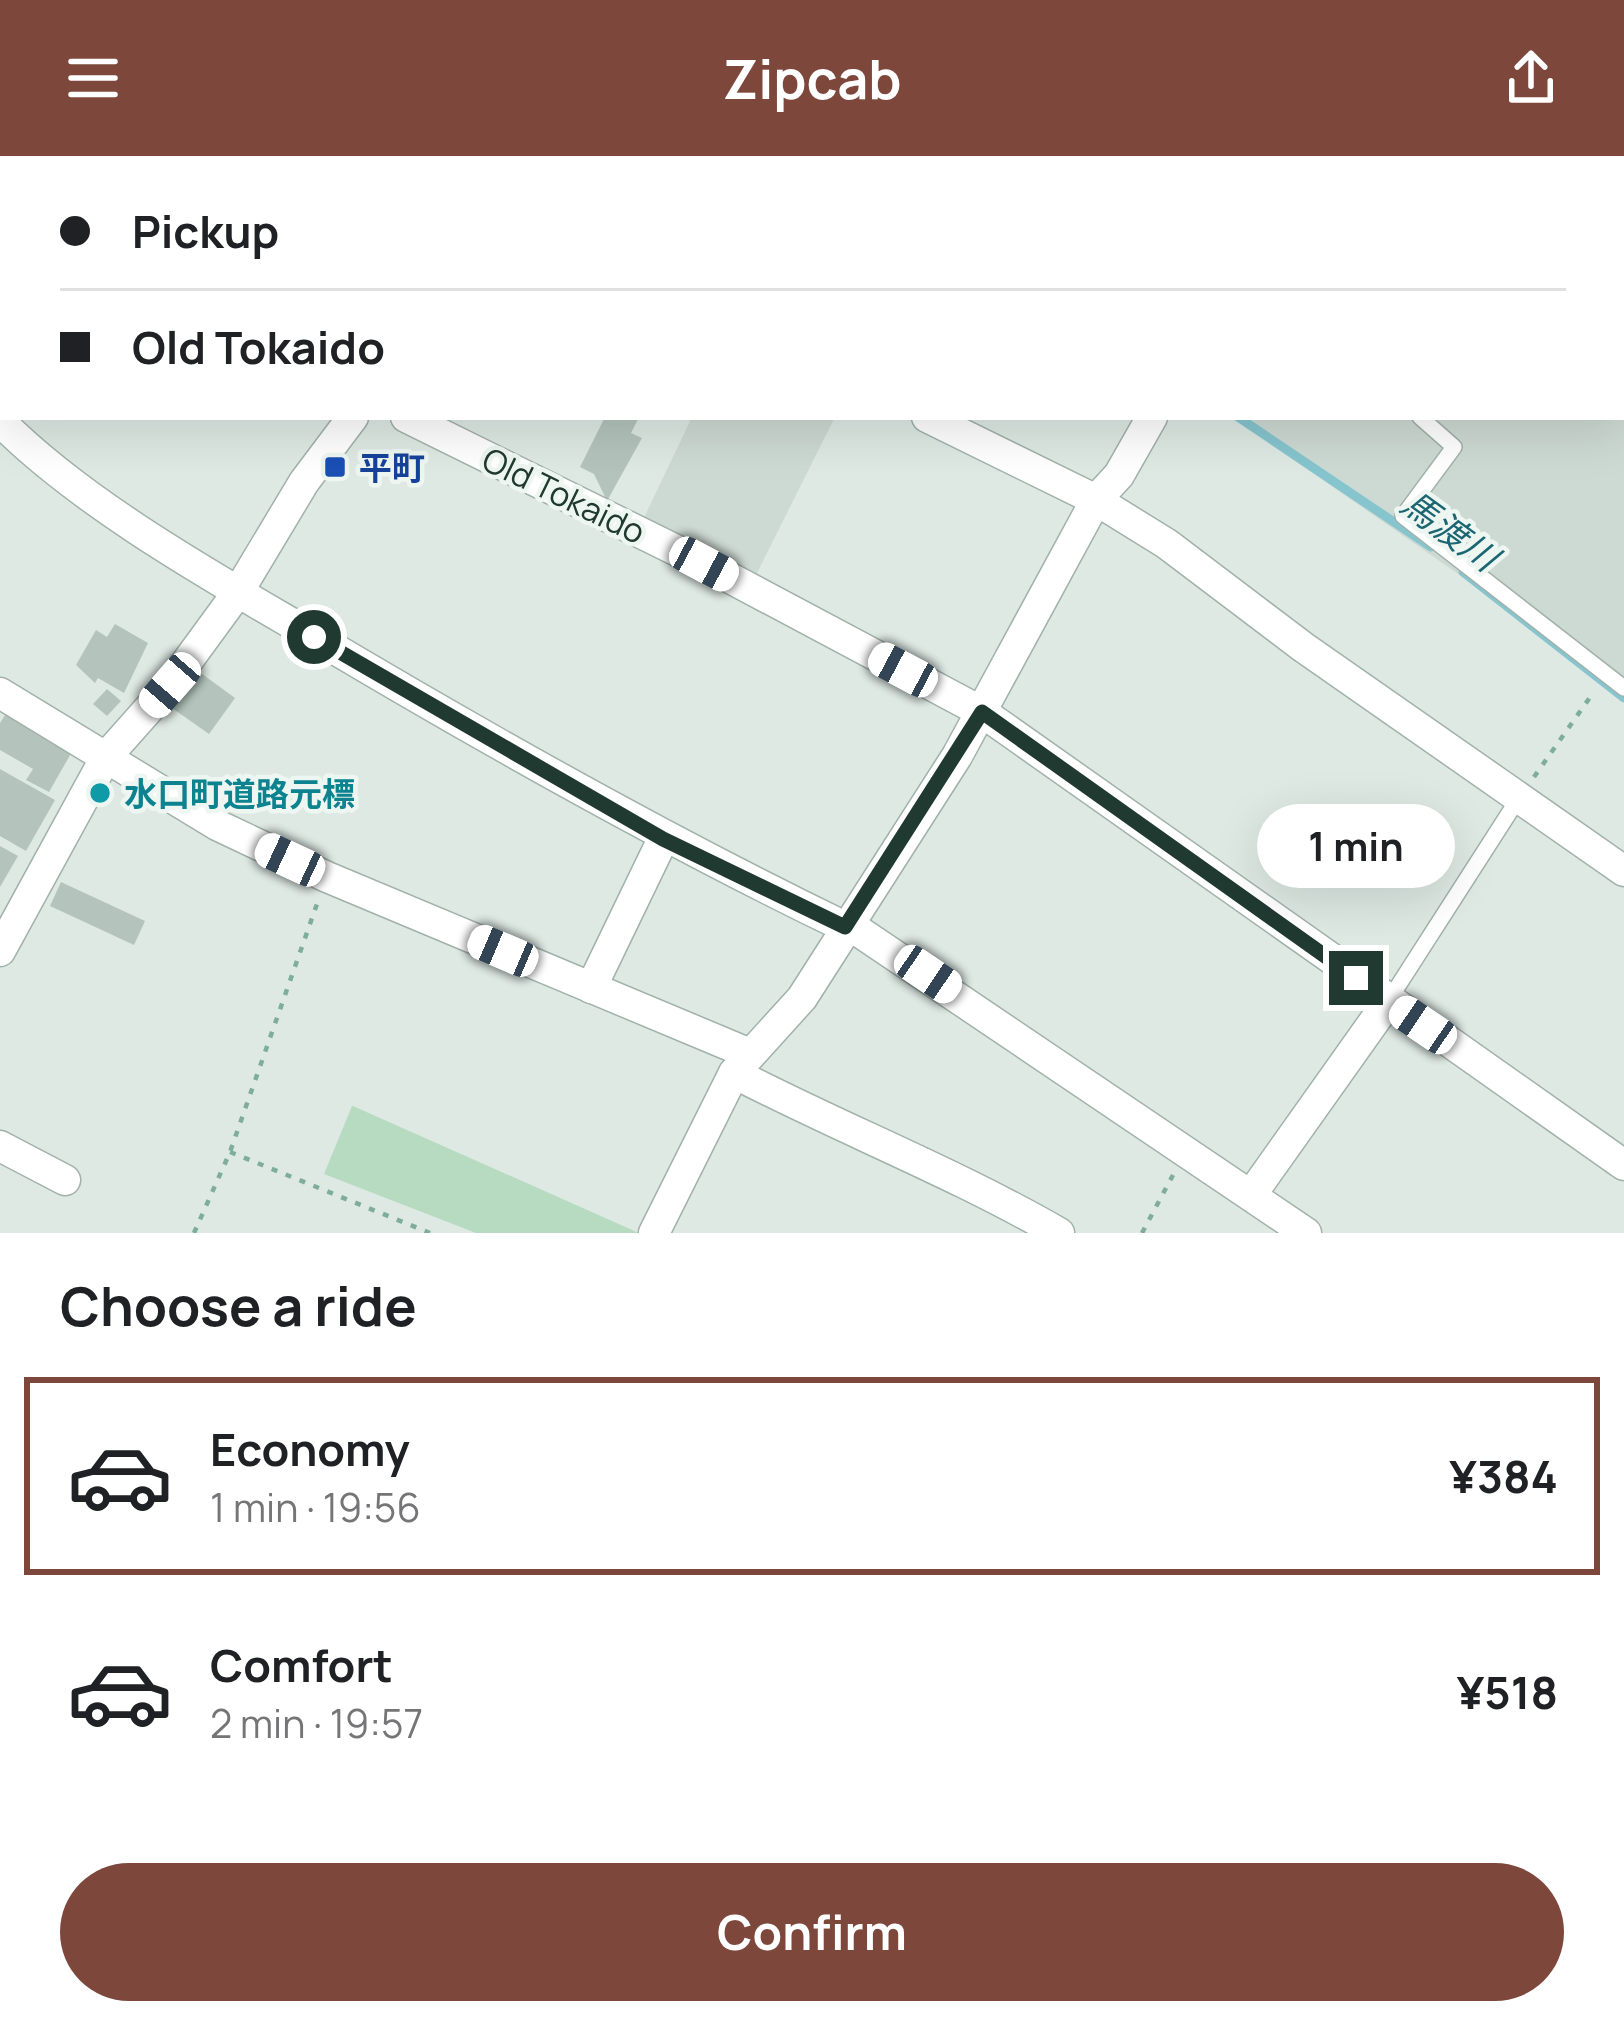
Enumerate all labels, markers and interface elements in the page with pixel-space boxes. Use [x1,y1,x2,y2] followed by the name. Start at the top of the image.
[722,41,902,115] text: Zipcab
[60,45,126,111] icon: menu
[1498,45,1564,111] icon: share
[132,200,279,262] text: Pickup
[132,316,385,378] text: Old Tokaido
[475,436,653,554] street label: Old Tokaido
[359,445,425,490] place label: 平町
[322,454,348,480] marker: 平町
[1392,478,1511,584] water label: 馬渡川
[664,531,744,597] car
[287,610,341,664] route start
[863,637,943,703] car
[133,646,207,724] car
[124,771,355,816] place label: 水口町道路元標
[87,780,113,806] marker: 水口町道路元標
[1257,804,1455,888] callout: 1 min
[1308,819,1404,873] text: 1 min
[250,828,330,892] car
[463,920,543,982] car
[888,939,968,1009] car
[1329,951,1383,1005] route end
[1383,990,1463,1060] car
[60,1268,417,1342] text: Choose a ride
[210,1418,410,1480] text: Economy
[66,1422,174,1530] icon: car
[1449,1445,1558,1507] text: ¥384
[210,1480,421,1534] text: 1 min · 19:56
[210,1634,393,1696] text: Comfort
[66,1638,174,1746] icon: car
[1457,1661,1558,1723] text: ¥518
[210,1696,423,1750] text: 2 min · 19:57
[60,1863,1564,2001] button: Confirm

